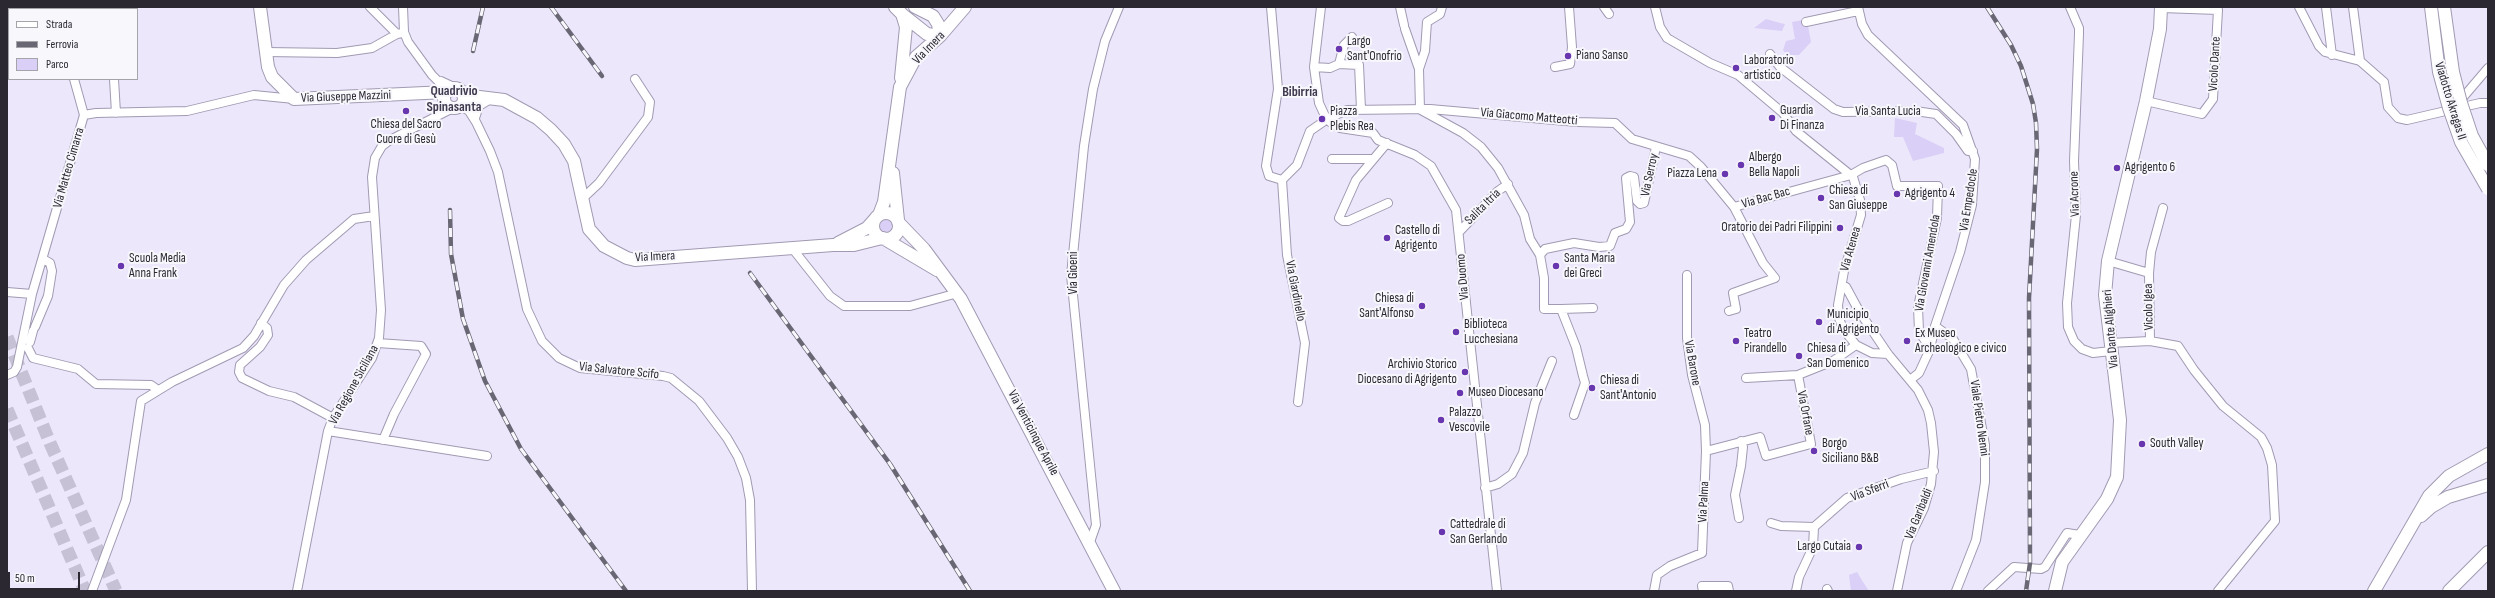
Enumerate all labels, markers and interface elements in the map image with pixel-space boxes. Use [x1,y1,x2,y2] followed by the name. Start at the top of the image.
[8,8,138,80] legend
[46,17,72,32] text: Strada
[909,28,949,68] street label: Via Imera
[1347,34,1402,65] place label: Largo Sant'Onofrio
[2206,36,2224,92] street label: Vicolo Dante
[46,37,78,52] text: Ferrovia
[1334,44,1344,54] marker: Largo Sant'Onofrio
[1576,48,1628,64] place label: Piano Sanso
[1563,51,1573,61] marker: Piano Sanso
[1744,53,1794,84] place label: Laboratorio artistico
[46,57,69,72] text: Parco
[2431,60,2469,142] street label: Viadotto Akragas II
[1731,63,1741,73] marker: Laboratorio artistico
[427,83,481,116] district label: Quadrivio Spinasanta
[1282,84,1318,100] district label: Bibirria
[301,88,391,106] street label: Via Giuseppe Mazzini
[1780,103,1824,134] place label: Guardia Di Finanza
[1330,104,1374,135] place label: Piazza Plebis Rea
[1855,104,1921,120] street label: Via Santa Lucia
[1480,105,1578,129] street label: Via Giacomo Matteotti
[401,106,411,116] marker: Chiesa del Sacro Cuore di Gesù
[1767,113,1777,123] marker: Guardia Di Finanza
[1317,114,1327,124] marker: Piazza Plebis Rea
[371,117,441,148] place label: Chiesa del Sacro Cuore di Gesù
[50,126,88,210] street label: Via Matteo Cimarra
[1749,150,1799,181] place label: Albergo Bella Napoli
[1638,152,1662,198] street label: Via Serroy
[1736,160,1746,170] marker: Albergo Bella Napoli
[2125,160,2175,176] place label: Agrigento 6
[2112,163,2122,173] marker: Agrigento 6
[1667,166,1717,182] place label: Piazza Lena
[1956,168,1982,232] street label: Via Empedocle
[1720,169,1730,179] marker: Piazza Lena
[2066,171,2084,217] street label: Via Acrone
[1829,183,1887,214] place label: Chiesa di San Giuseppe
[1740,184,1792,212] street label: Via Bac Bac
[1462,186,1504,228] street label: Salita Itria
[1905,186,1955,202] place label: Agrigento 4
[1892,189,1902,199] marker: Agrigento 4
[1816,193,1826,203] marker: Chiesa di San Giuseppe
[1912,213,1944,313] street label: Via Giovanni Amendola
[1721,220,1832,236] place label: Oratorio dei Padri Filippini
[1395,223,1440,254] place label: Castello di Agrigento
[1835,223,1845,233] marker: Oratorio dei Padri Filippini
[1837,225,1865,273] street label: Via Atenea
[1382,233,1392,243] marker: Castello di Agrigento
[635,248,675,266] street label: Via Imera
[129,251,186,282] place label: Scuola Media Anna Frank
[1564,251,1615,282] place label: Santa Maria dei Greci
[1066,252,1082,294] street label: Via Gioeni
[1453,253,1473,301] street label: Via Duomo
[1281,259,1309,323] street label: Via Giardinello
[116,261,126,271] marker: Scuola Media Anna Frank
[1551,261,1561,271] marker: Santa Maria dei Greci
[2141,284,2157,330] street label: Vicolo Igea
[2100,289,2122,369] street label: Via Dante Alighieri
[1359,291,1414,322] place label: Chiesa di Sant'Alfonso
[1417,301,1427,311] marker: Chiesa di Sant'Alfonso
[1827,307,1879,338] place label: Municipio di Agrigento
[1464,317,1518,348] place label: Biblioteca Lucchesiana
[1814,317,1824,327] marker: Municipio di Agrigento
[1744,326,1787,357] place label: Teatro Pirandello
[1915,326,2007,357] place label: Ex Museo Archeologico e civico
[1451,327,1461,337] marker: Biblioteca Lucchesiana
[1731,336,1741,346] marker: Teatro Pirandello
[1902,336,1912,346] marker: Ex Museo Archeologico e civico
[1680,339,1704,387] street label: Via Barone
[1807,341,1869,372] place label: Chiesa di San Domenico
[326,342,382,428] street label: Via Regione Siciliana
[1794,351,1804,361] marker: Chiesa di San Domenico
[1358,357,1457,388] place label: Archivio Storico Diocesano di Agrigento
[578,359,660,383] street label: Via Salvatore Scifo
[1460,367,1470,377] marker: Archivio Storico Diocesano di Agrigento
[1600,373,1656,404] place label: Chiesa di Sant'Antonio
[1966,379,1992,457] street label: Viale Pietro Nenni
[1587,383,1597,393] marker: Chiesa di Sant'Antonio
[1468,385,1544,401] place label: Museo Diocesano
[1004,388,1062,478] street label: Via Venticinque Aprile
[1455,388,1465,398] marker: Museo Diocesano
[1793,389,1817,437] street label: Via Orfane
[1449,405,1490,436] place label: Palazzo Vescovile
[1436,415,1446,425] marker: Palazzo Vescovile
[1822,436,1879,467] place label: Borgo Siciliano B&B
[2150,436,2203,452] place label: South Valley
[2137,439,2147,449] marker: South Valley
[1809,446,1819,456] marker: Borgo Siciliano B&B
[1849,477,1891,505] street label: Via Sferri
[1695,481,1713,523] street label: Via Palma
[1902,486,1936,542] street label: Via Garibaldi
[1450,517,1507,548] place label: Cattedrale di San Gerlando
[1437,527,1447,537] marker: Cattedrale di San Gerlando
[1797,539,1851,555] place label: Largo Cutaia
[1854,542,1864,552] marker: Largo Cutaia
[10,564,82,590] scale bar
[15,571,35,586] text: 50 m

